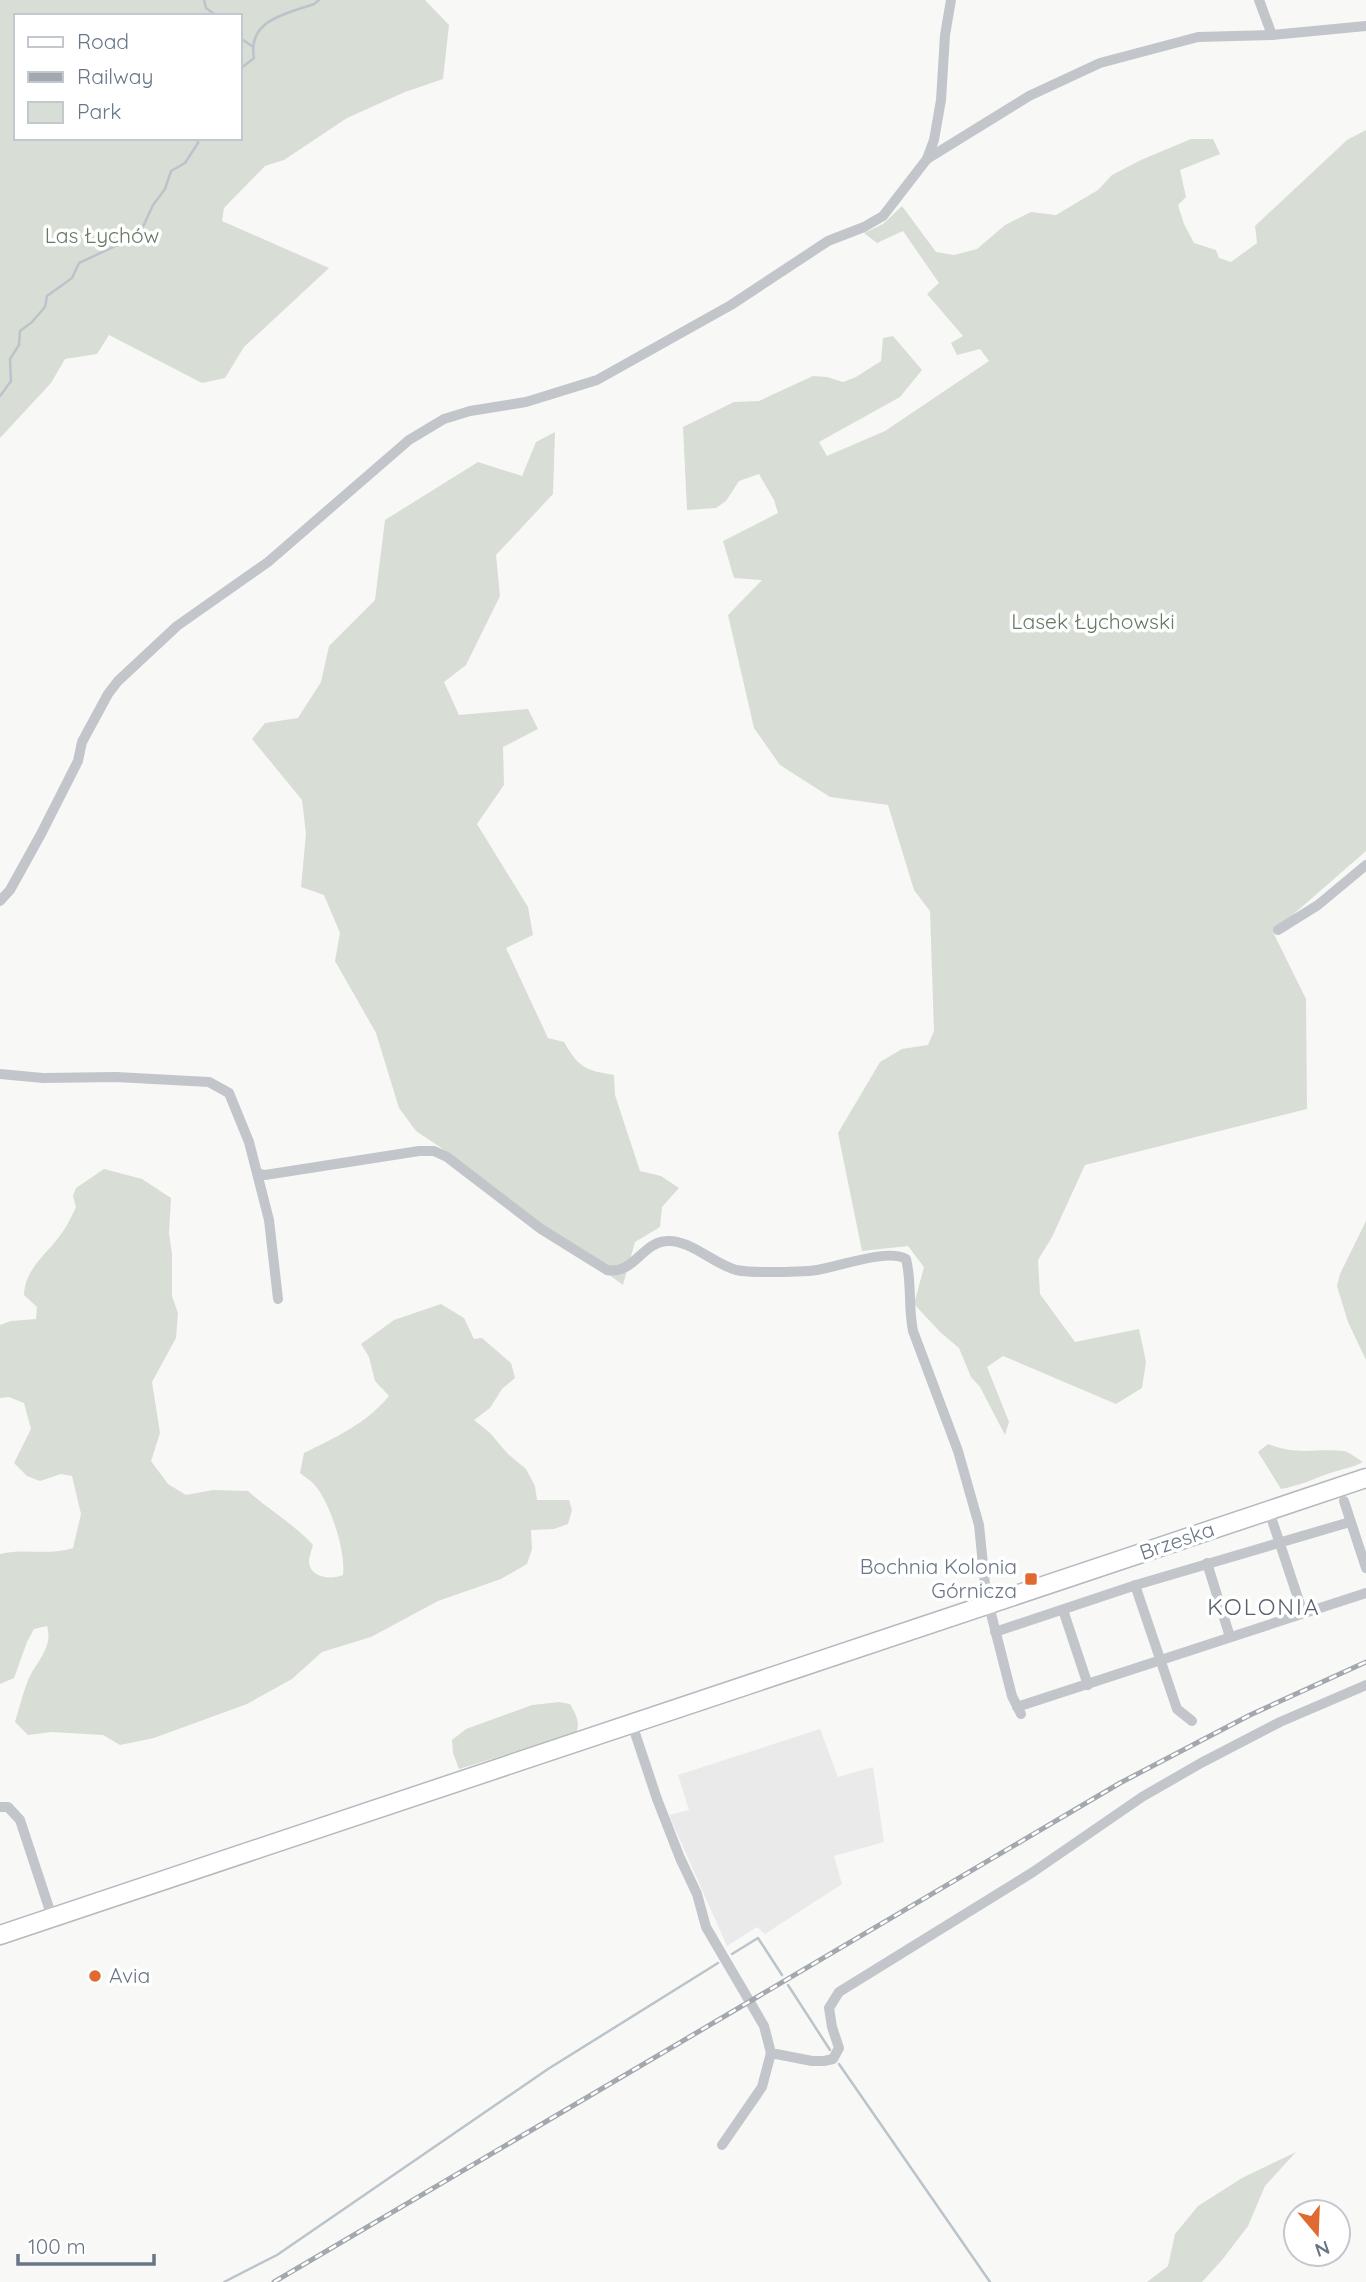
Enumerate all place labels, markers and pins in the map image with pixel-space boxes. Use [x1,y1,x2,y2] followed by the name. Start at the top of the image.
[860,1553,1017,1603] place label: Bochnia Kolonia Górnicza
[1023,1571,1039,1587] marker: Bochnia Kolonia Górnicza
[109,1962,150,1988] place label: Avia
[87,1968,103,1984] marker: Avia

